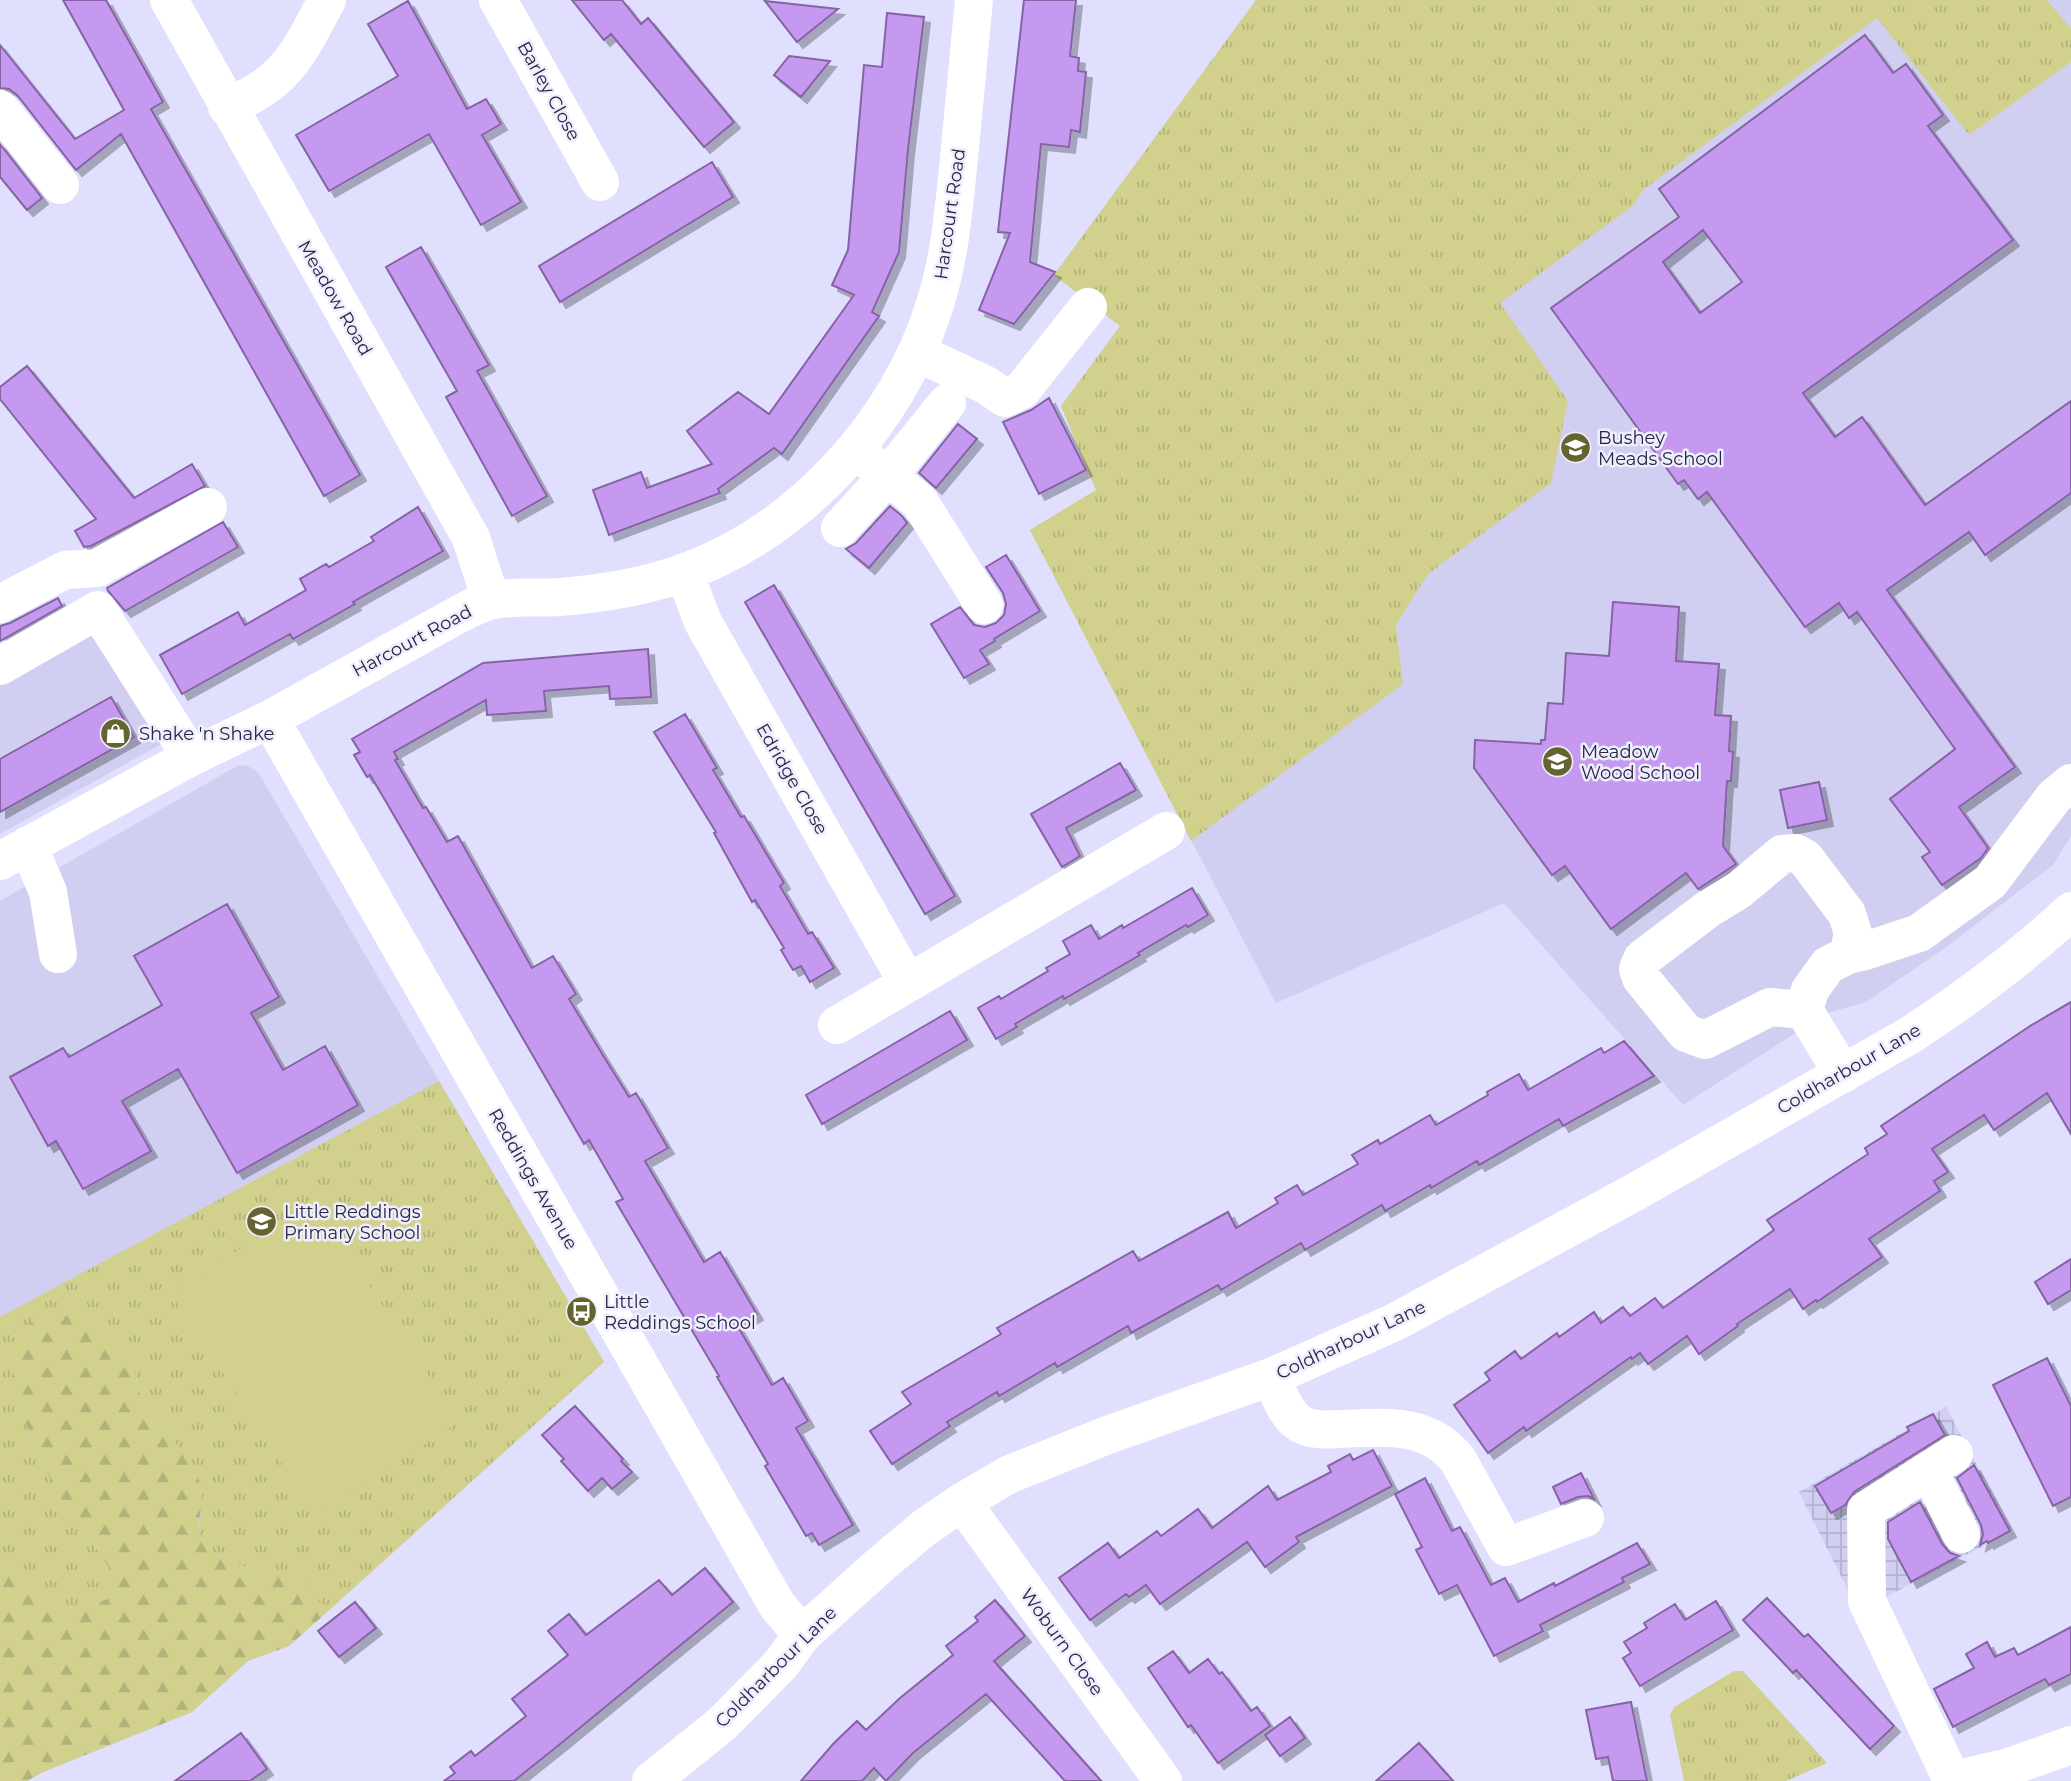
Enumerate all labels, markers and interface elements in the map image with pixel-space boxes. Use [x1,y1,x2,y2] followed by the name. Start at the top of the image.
[513,38,585,144] street label: Barley Close
[930,147,970,281] street label: Harcourt Road
[293,237,377,359] street label: Meadow Road
[1598,427,1723,470] place label: Bushey Meads School
[1558,431,1592,465] school or university icon: Bushey Meads School
[348,600,476,682] street label: Harcourt Road
[99,717,133,751] shop icon: Shake 'n Shake
[751,720,833,839] street label: Edridge Close
[139,723,275,745] place label: Shake 'n Shake
[1581,741,1700,784] place label: Meadow Wood School
[1541,745,1575,779] school or university icon: Meadow Wood School
[1773,1019,1925,1119] street label: Coldharbour Lane
[484,1105,582,1253] street label: Reddings Avenue
[284,1201,421,1244] place label: Little Reddings Primary School
[244,1205,278,1239] school or university icon: Little Reddings Primary School
[604,1291,756,1334] place label: Little Reddings School
[564,1295,598,1329] bus stop icon: Little Reddings School
[1273,1296,1429,1384] street label: Coldharbour Lane
[1016,1584,1108,1700] street label: Woburn Close
[711,1602,841,1732] street label: Coldharbour Lane

